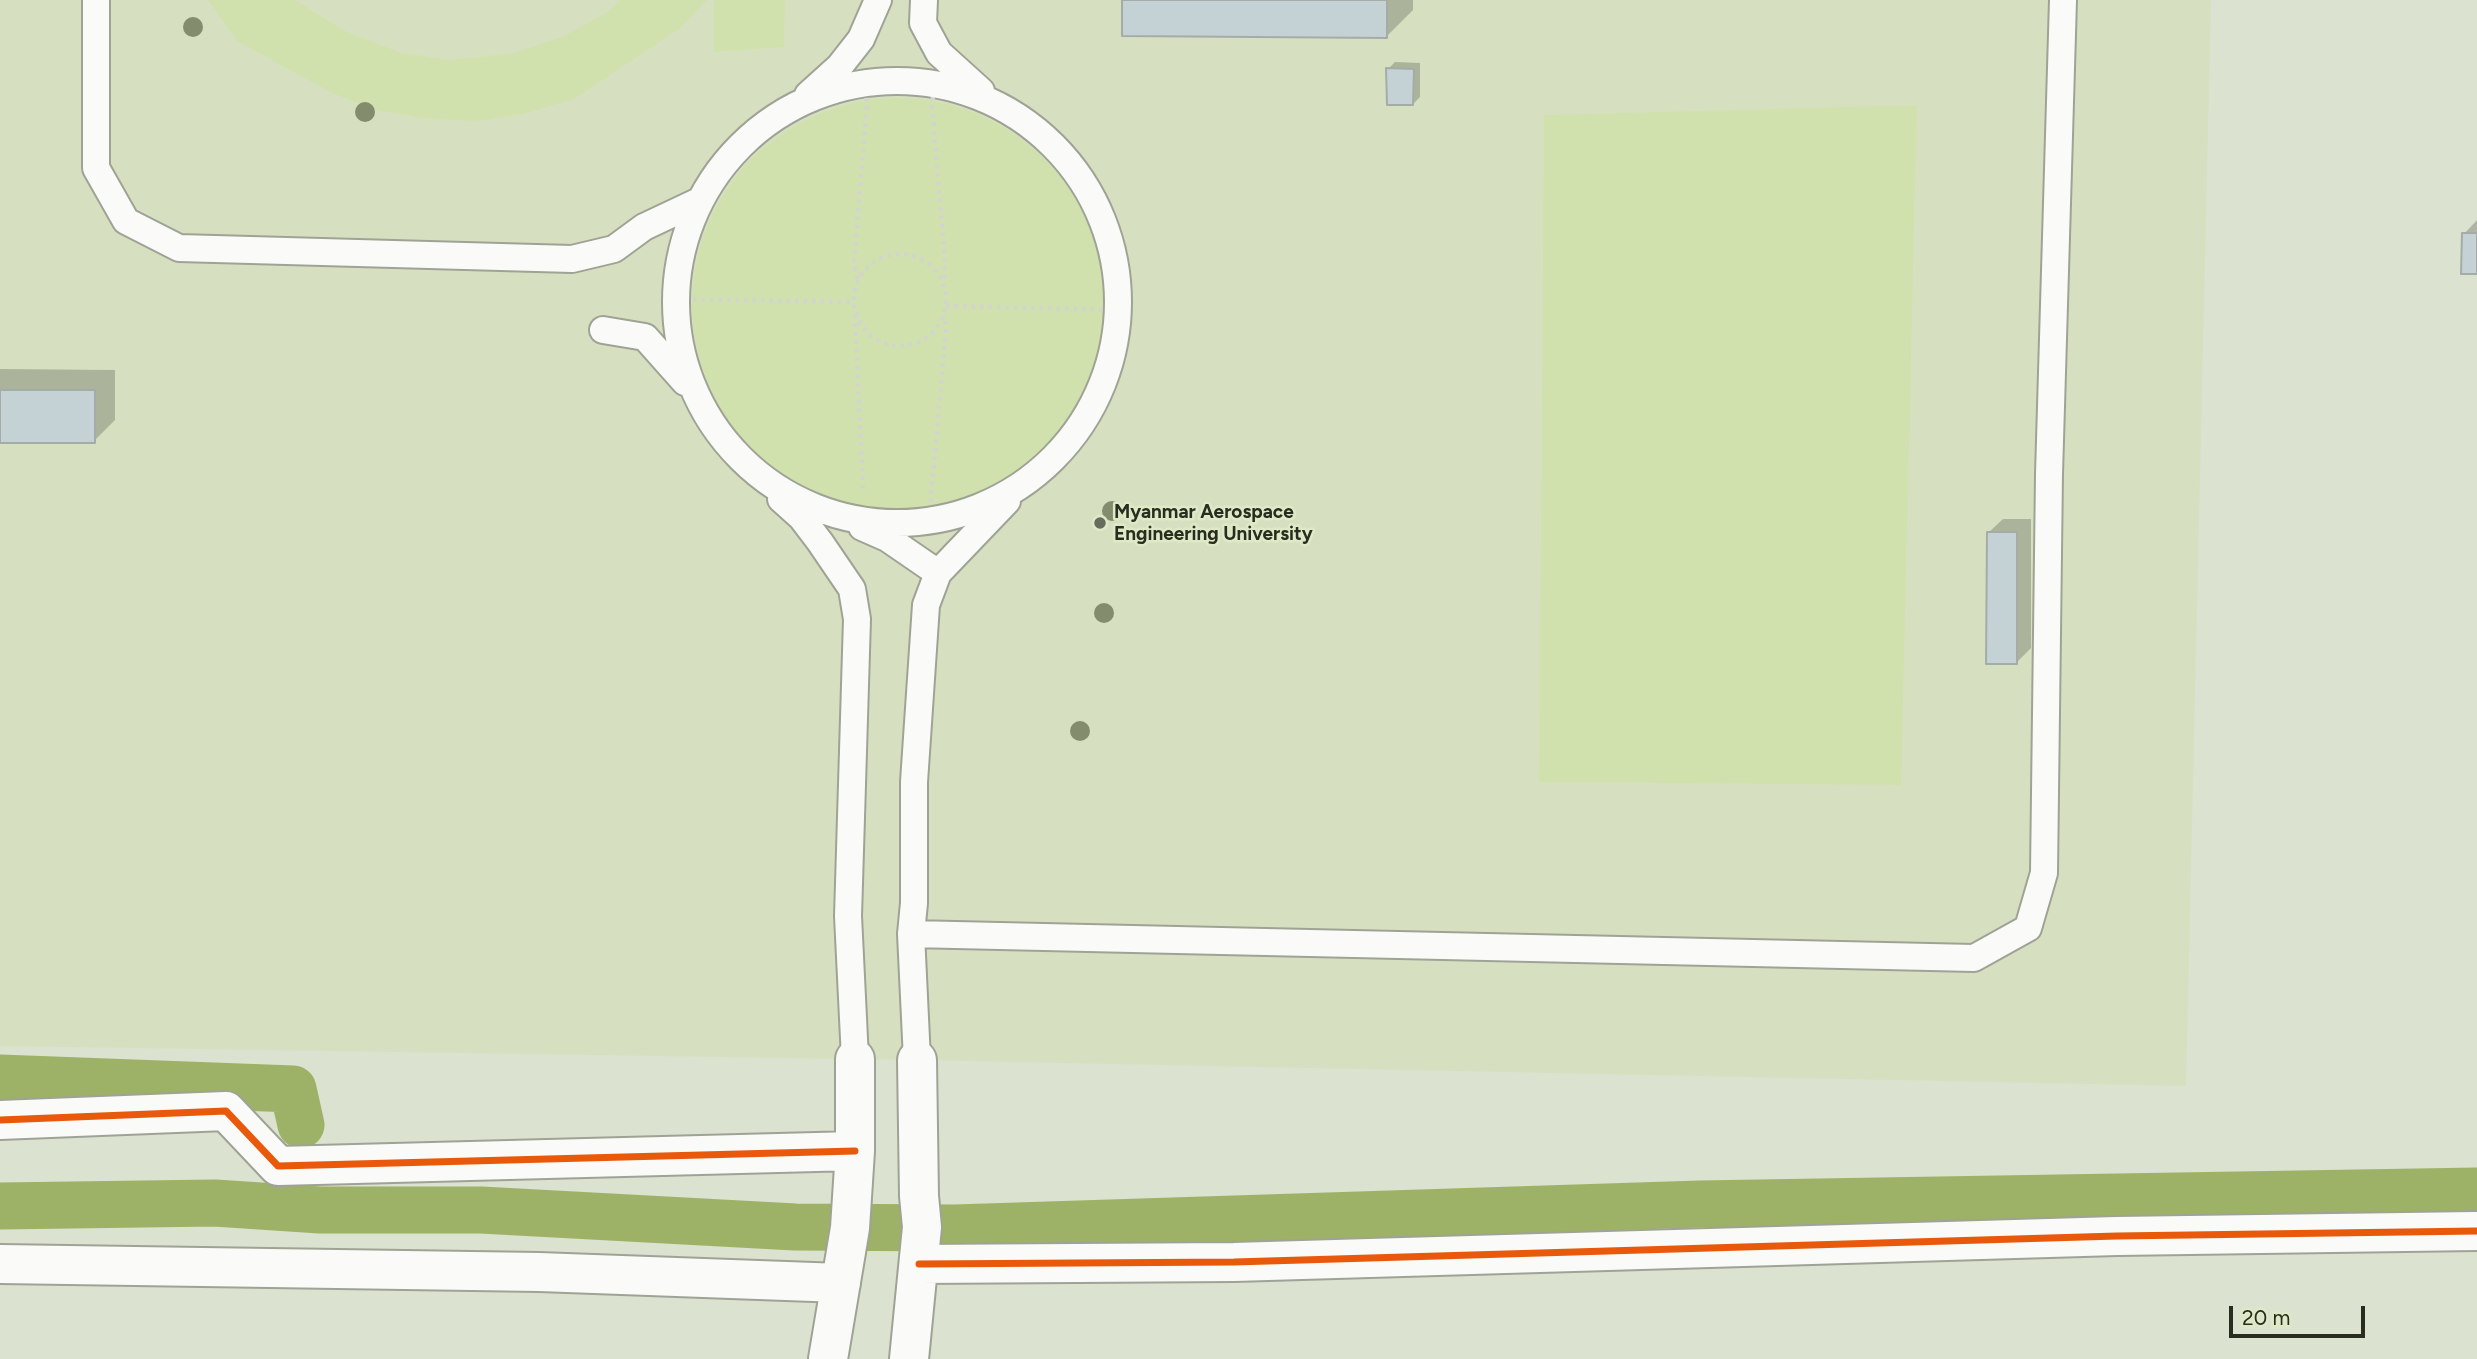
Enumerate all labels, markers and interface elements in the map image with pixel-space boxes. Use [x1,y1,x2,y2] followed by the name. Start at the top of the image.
[1114,501,1313,545] place label: Myanmar Aerospace Engineering University
[1092,515,1108,531] marker: Myanmar Aerospace Engineering University
[2232,1292,2368,1336] scale bar
[2242,1305,2290,1330] text: 20 m

